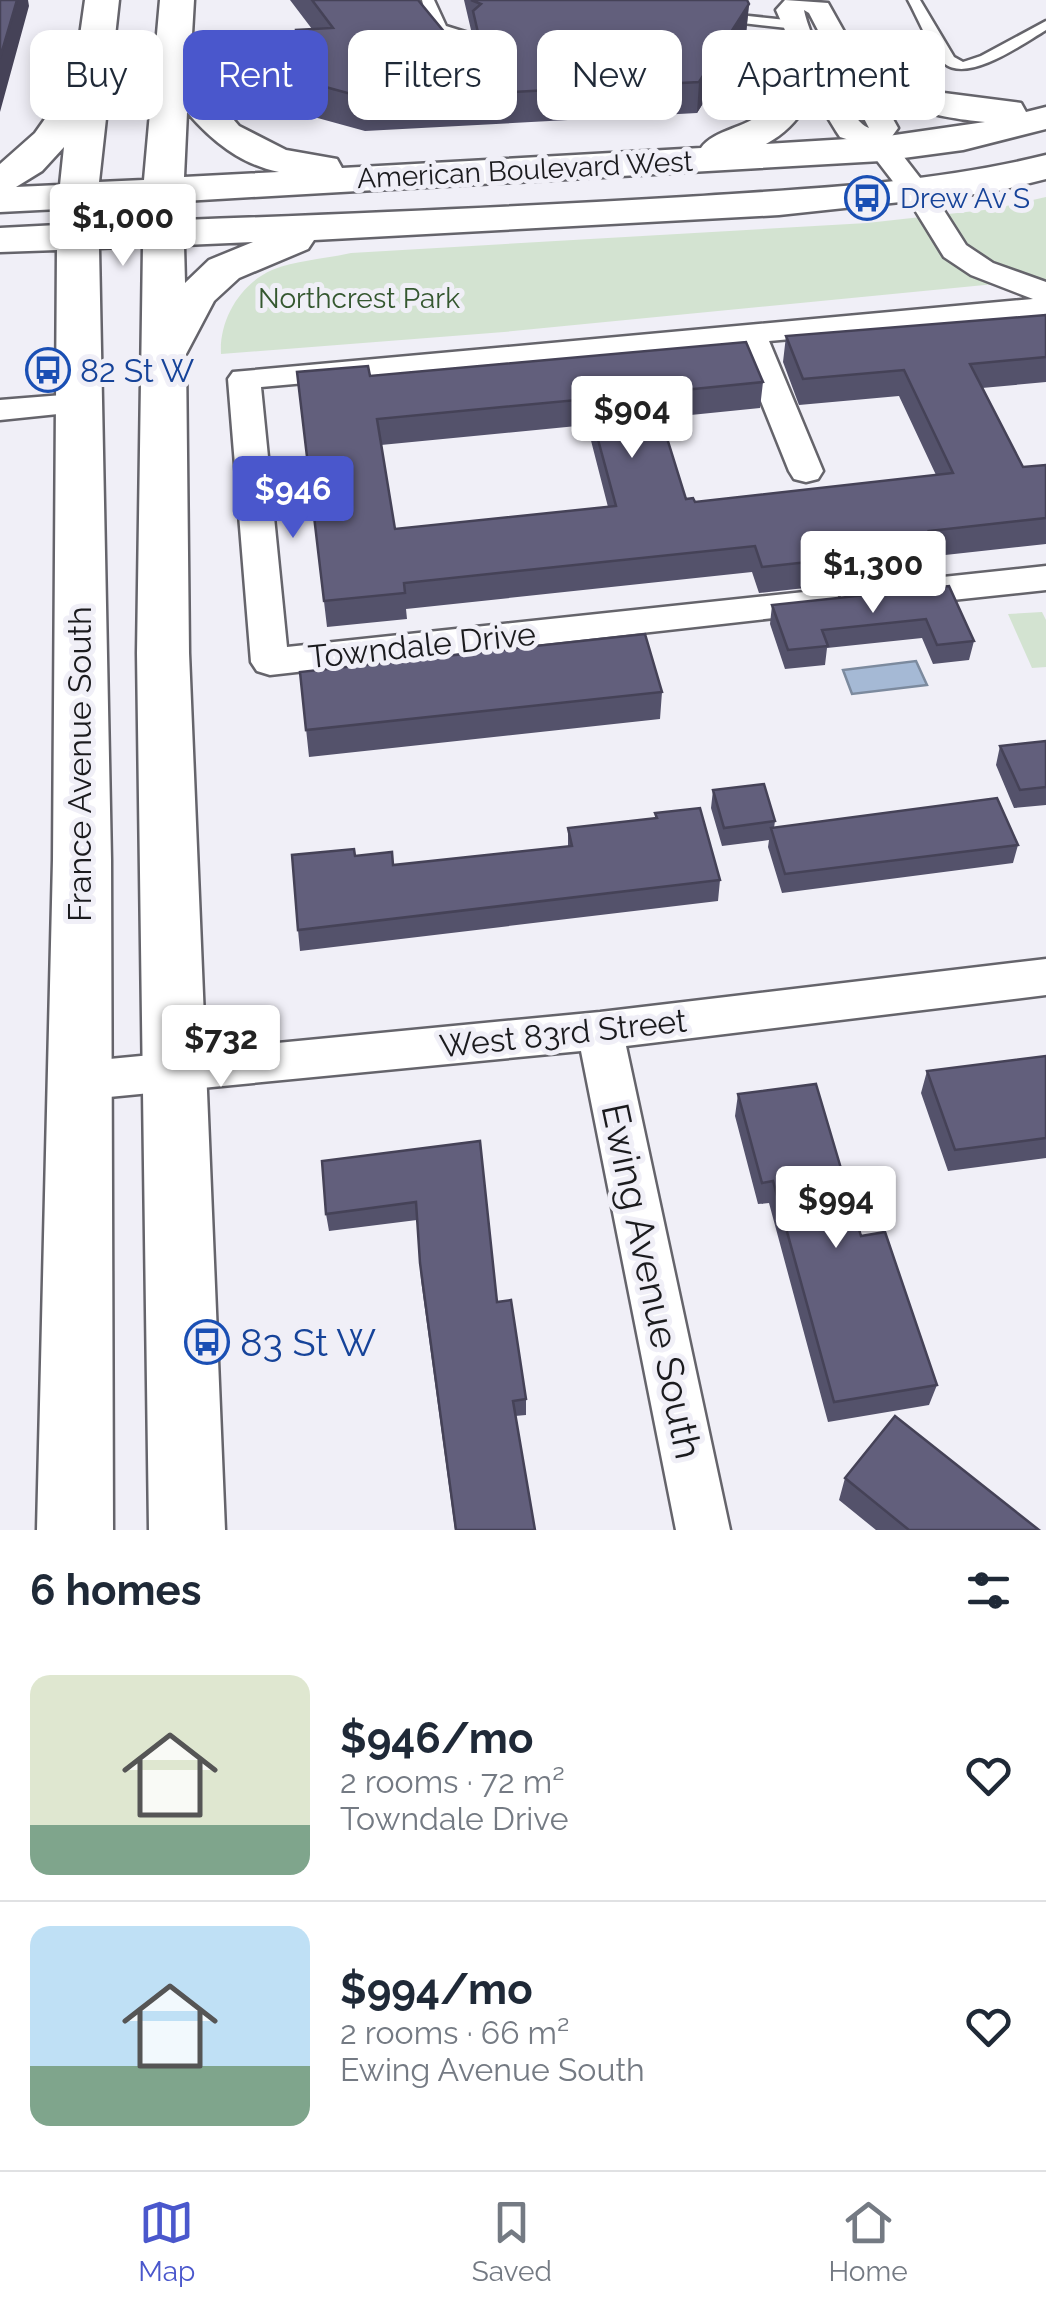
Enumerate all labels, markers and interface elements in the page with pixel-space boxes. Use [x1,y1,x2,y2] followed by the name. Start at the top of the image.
[30,30,163,120] chip: Buy
[183,30,328,120] chip: Rent
[348,30,517,120] chip: Filters
[537,30,682,120] chip: New
[702,30,945,120] chip: Apartment
[356,145,694,195] street label: American Boulevard West
[844,175,890,221] bus stop icon: Drew Av S
[900,182,1030,215] place label: Drew Av S
[42,184,204,269] pin: $1,000
[72,198,174,235] text: $1,000
[258,282,460,315] park label: Northcrest Park
[25,347,71,393] bus stop icon: 82 St W
[80,352,195,389] place label: 82 St W
[573,376,691,461] pin: $904
[593,390,671,427] text: $904
[234,456,352,541] pin: $946
[255,470,331,507] text: $946
[792,531,954,616] pin: $1,300
[823,545,923,582] text: $1,300
[61,606,98,922] street label: France Avenue South
[306,615,538,675] street label: Towndale Drive
[438,1002,689,1064] street label: West 83rd Street
[162,1005,280,1090] pin: $732
[184,1019,258,1056] text: $732
[592,1099,712,1463] street label: Ewing Avenue South
[777,1166,895,1251] pin: $994
[798,1180,874,1217] text: $994
[184,1319,230,1365] bus stop icon: 83 St W
[240,1320,376,1365] place label: 83 St W
[961,1563,1016,1618] icon: filters
[30,1566,201,1615] text: 6 homes
[340,1714,533,1763] text: $946/mo
[110,1715,230,1835] icon: home
[961,1748,1016,1803] icon: heart
[340,1763,565,1800] text: 2 rooms · 72 m²
[340,1800,568,1837] text: Towndale Drive
[340,1965,533,2014] text: $994/mo
[110,1966,230,2086] icon: home
[961,1999,1016,2054] icon: heart
[340,2014,569,2051] text: 2 rooms · 66 m²
[340,2051,645,2088] text: Ewing Avenue South
[138,2195,195,2288] tab: Map
[472,2195,552,2288] tab: Saved
[828,2195,908,2288] tab: Home

